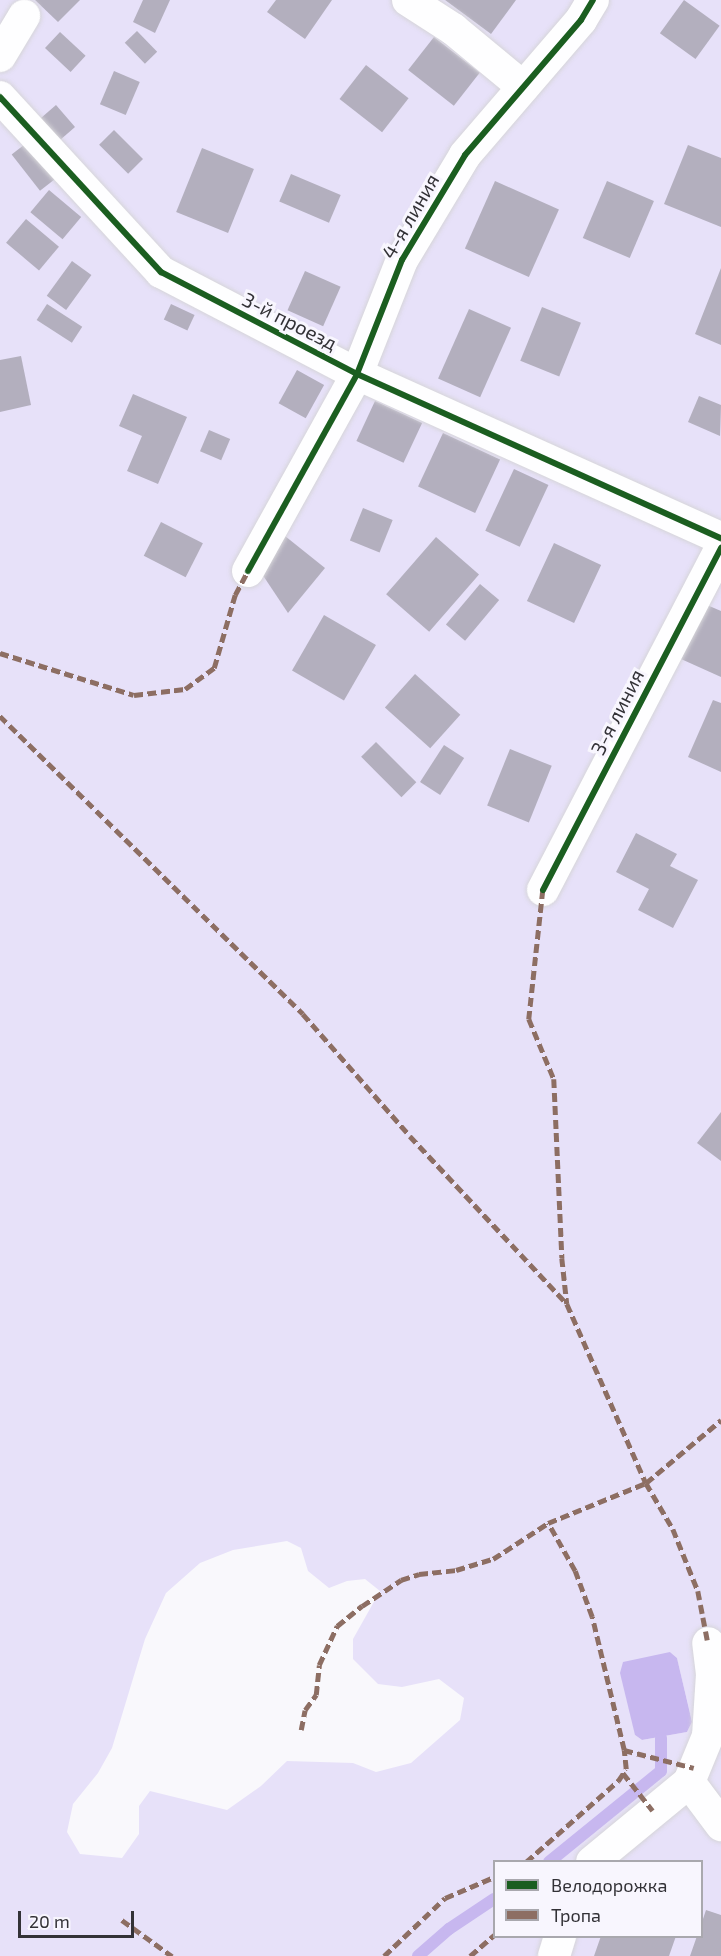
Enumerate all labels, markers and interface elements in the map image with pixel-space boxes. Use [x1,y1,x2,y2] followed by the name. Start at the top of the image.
[376,169,444,263] street label: 4-я линия
[239,287,341,355] street label: 3-й проезд
[585,665,649,759] street label: 3-я линия
[493,1860,703,1938] legend
[551,1874,667,1896] text: Велодорожка
[21,1899,136,1937] scale bar
[551,1904,601,1926] text: Тропа
[29,1910,70,1932] text: 20 m

